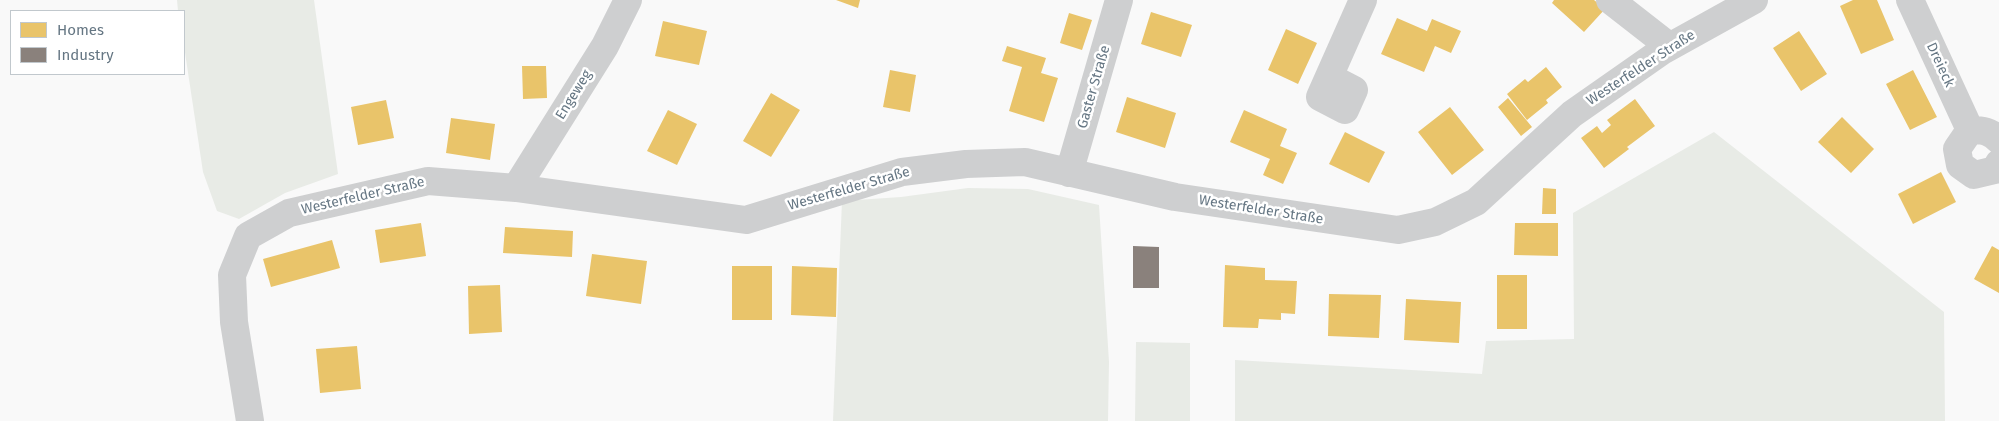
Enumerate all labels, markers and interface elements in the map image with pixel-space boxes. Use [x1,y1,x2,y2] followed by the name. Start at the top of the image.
[10,10,185,75] legend
[57,21,104,39] text: Homes
[1584,27,1698,109] street label: Westerfelder Straße
[1922,40,1958,90] street label: Dreieck
[1074,44,1114,130] street label: Gaster Straße
[57,46,114,64] text: Industry
[552,67,596,123] street label: Engeweg
[786,164,912,214] street label: Westerfelder Straße
[300,174,426,218] street label: Westerfelder Straße
[1197,192,1325,228] street label: Westerfelder Straße

